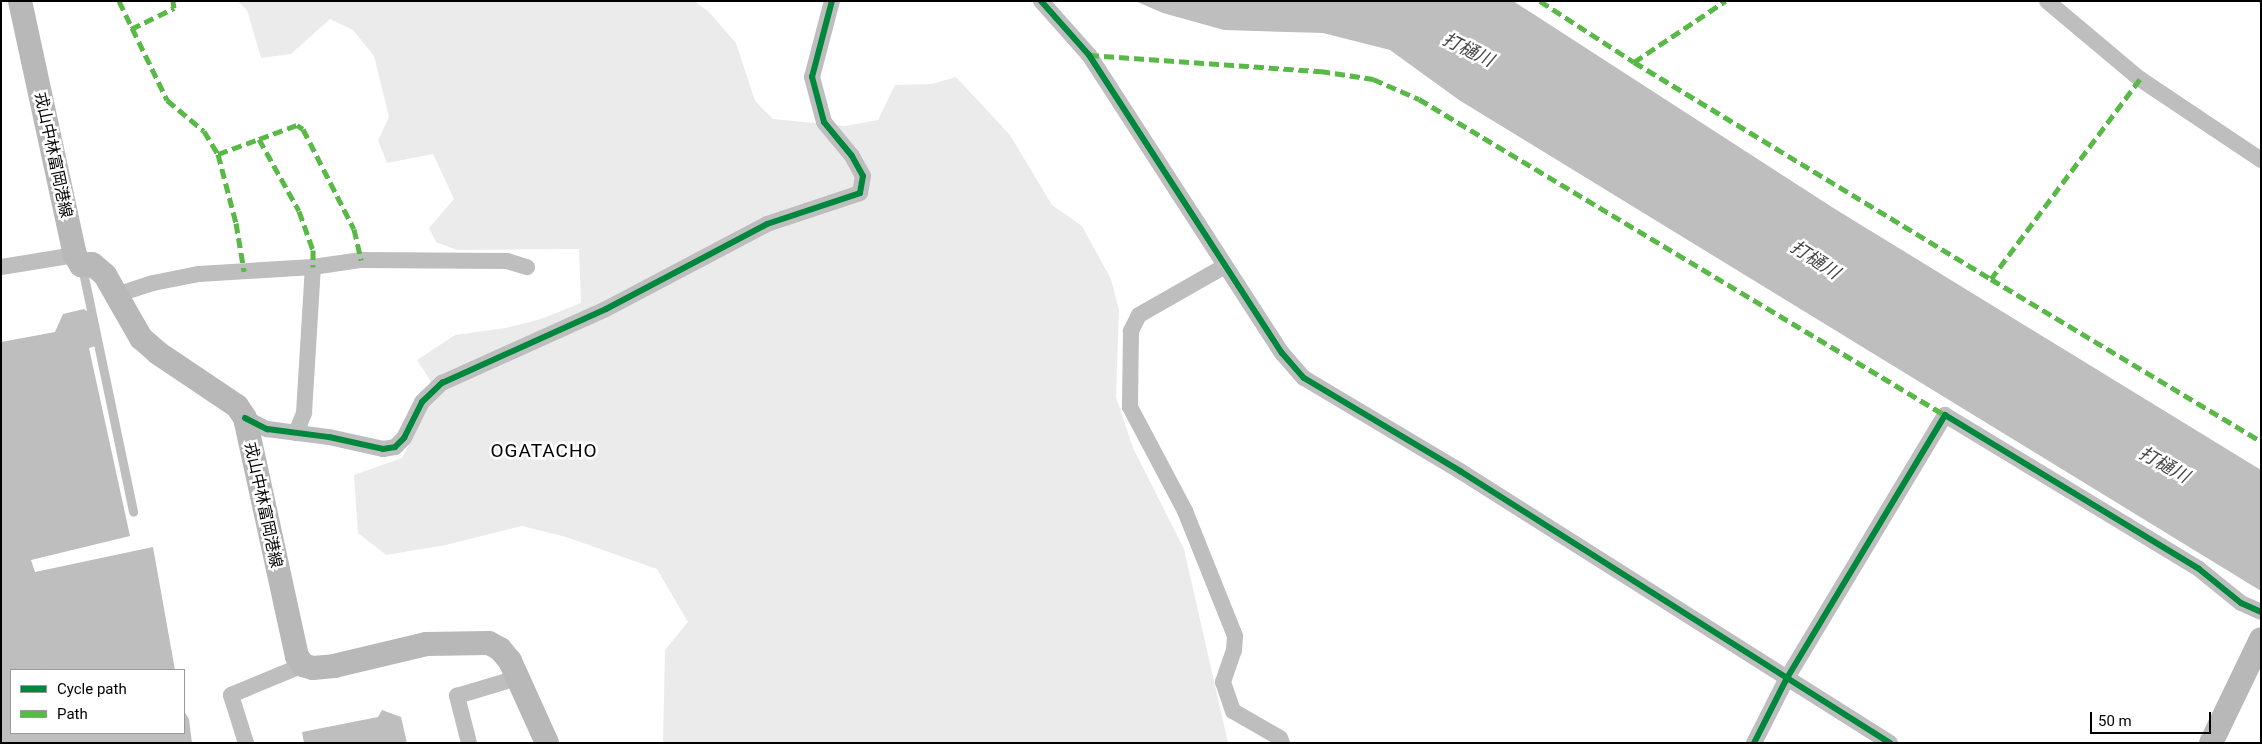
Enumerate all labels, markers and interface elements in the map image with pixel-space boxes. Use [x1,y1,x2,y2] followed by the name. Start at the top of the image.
[1439,28,1497,72] water label: 打樋川
[30,90,76,220] street label: 戎山中林富岡港線
[1786,236,1844,284] water label: 打樋川
[240,440,286,570] street label: 戎山中林富岡港線
[489,440,599,462] district label: OGATACHO
[2135,442,2193,488] water label: 打樋川
[10,669,185,734] legend
[57,680,127,698] text: Cycle path
[2092,702,2213,734] scale bar
[57,705,88,723] text: Path
[2098,712,2132,730] text: 50 m

